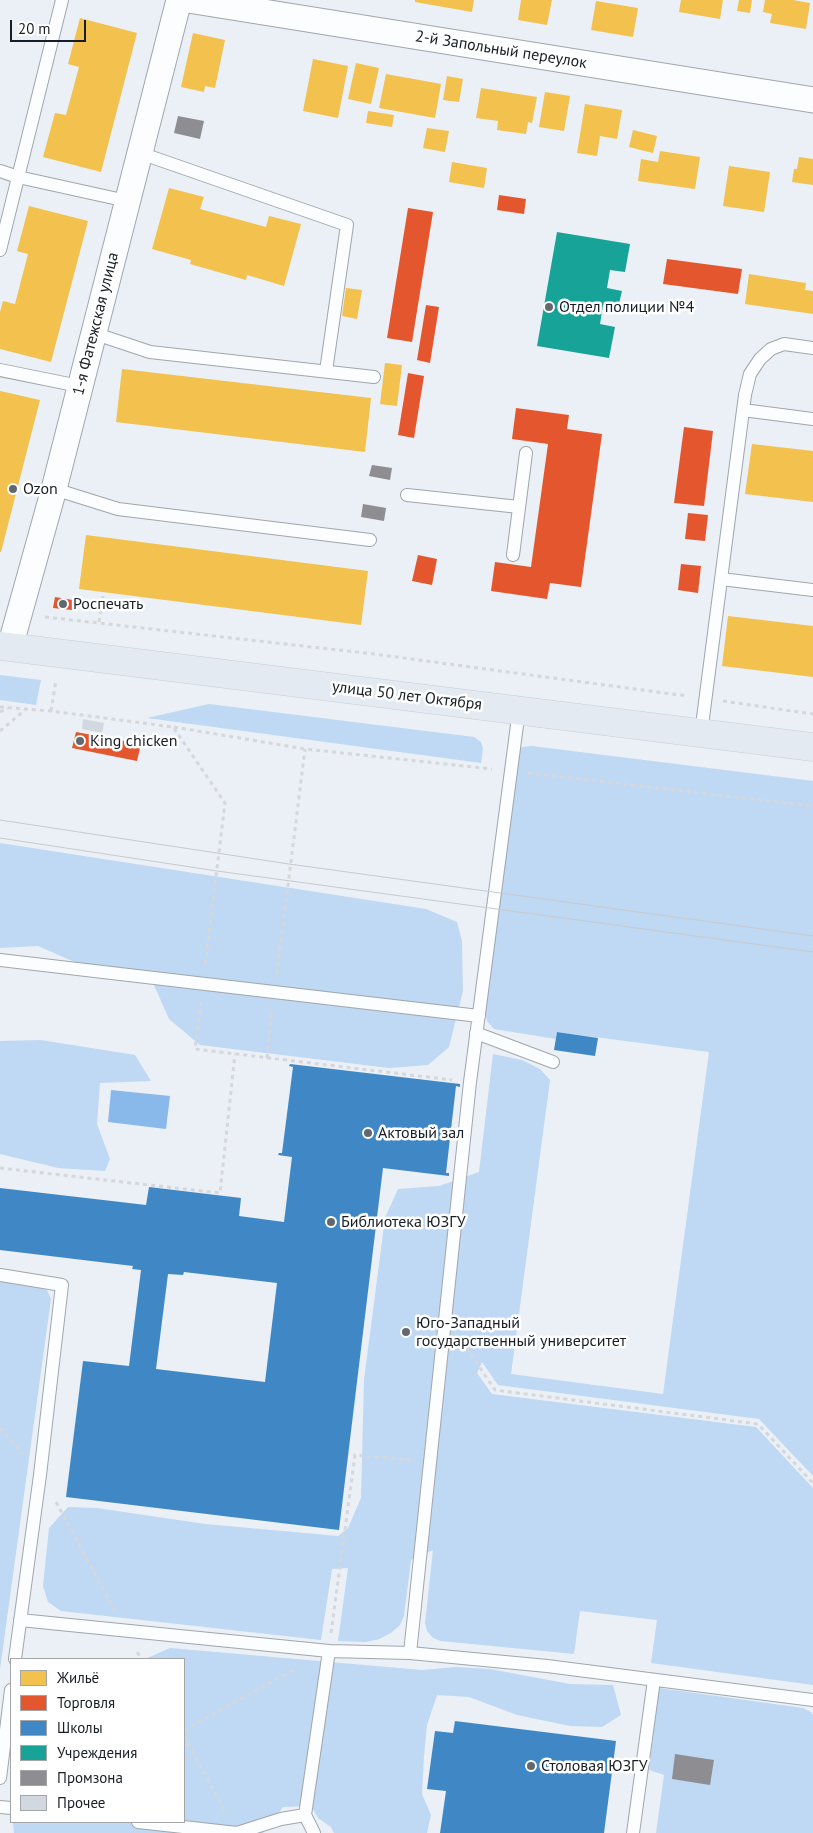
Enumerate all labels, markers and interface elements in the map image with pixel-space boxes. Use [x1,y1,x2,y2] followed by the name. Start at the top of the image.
[12,10,89,42] scale bar
[18,19,51,38] text: 20 m
[414,27,588,73] street label: 2-й Запольный переулок
[69,250,123,398] street label: 1-я Фатежская улица
[559,297,694,317] place label: Отдел полиции №4
[543,301,555,313] marker: Отдел полиции №4
[23,479,58,499] place label: Ozon
[7,483,19,495] marker: Ozon
[73,594,143,614] place label: Роспечать
[57,598,69,610] marker: Роспечать
[331,677,483,715] street label: улица 50 лет Октября
[90,731,177,751] place label: King chicken
[74,735,86,747] marker: King chicken
[378,1123,464,1143] place label: Актовый зал
[362,1127,374,1139] marker: Актовый зал
[341,1212,466,1232] place label: Библиотека ЮЗГУ
[325,1216,337,1228] marker: Библиотека ЮЗГУ
[416,1313,626,1351] place label: Юго-Западный государственный университет
[400,1326,412,1338] marker: Юго-Западный государственный университет
[10,1658,185,1823] legend
[57,1668,99,1687] text: Жильё
[57,1693,115,1712] text: Торговля
[57,1718,103,1737] text: Школы
[57,1743,137,1762] text: Учреждения
[541,1756,647,1776] place label: Столовая ЮЗГУ
[525,1760,537,1772] marker: Столовая ЮЗГУ
[57,1768,123,1787] text: Промзона
[57,1793,105,1812] text: Прочее

